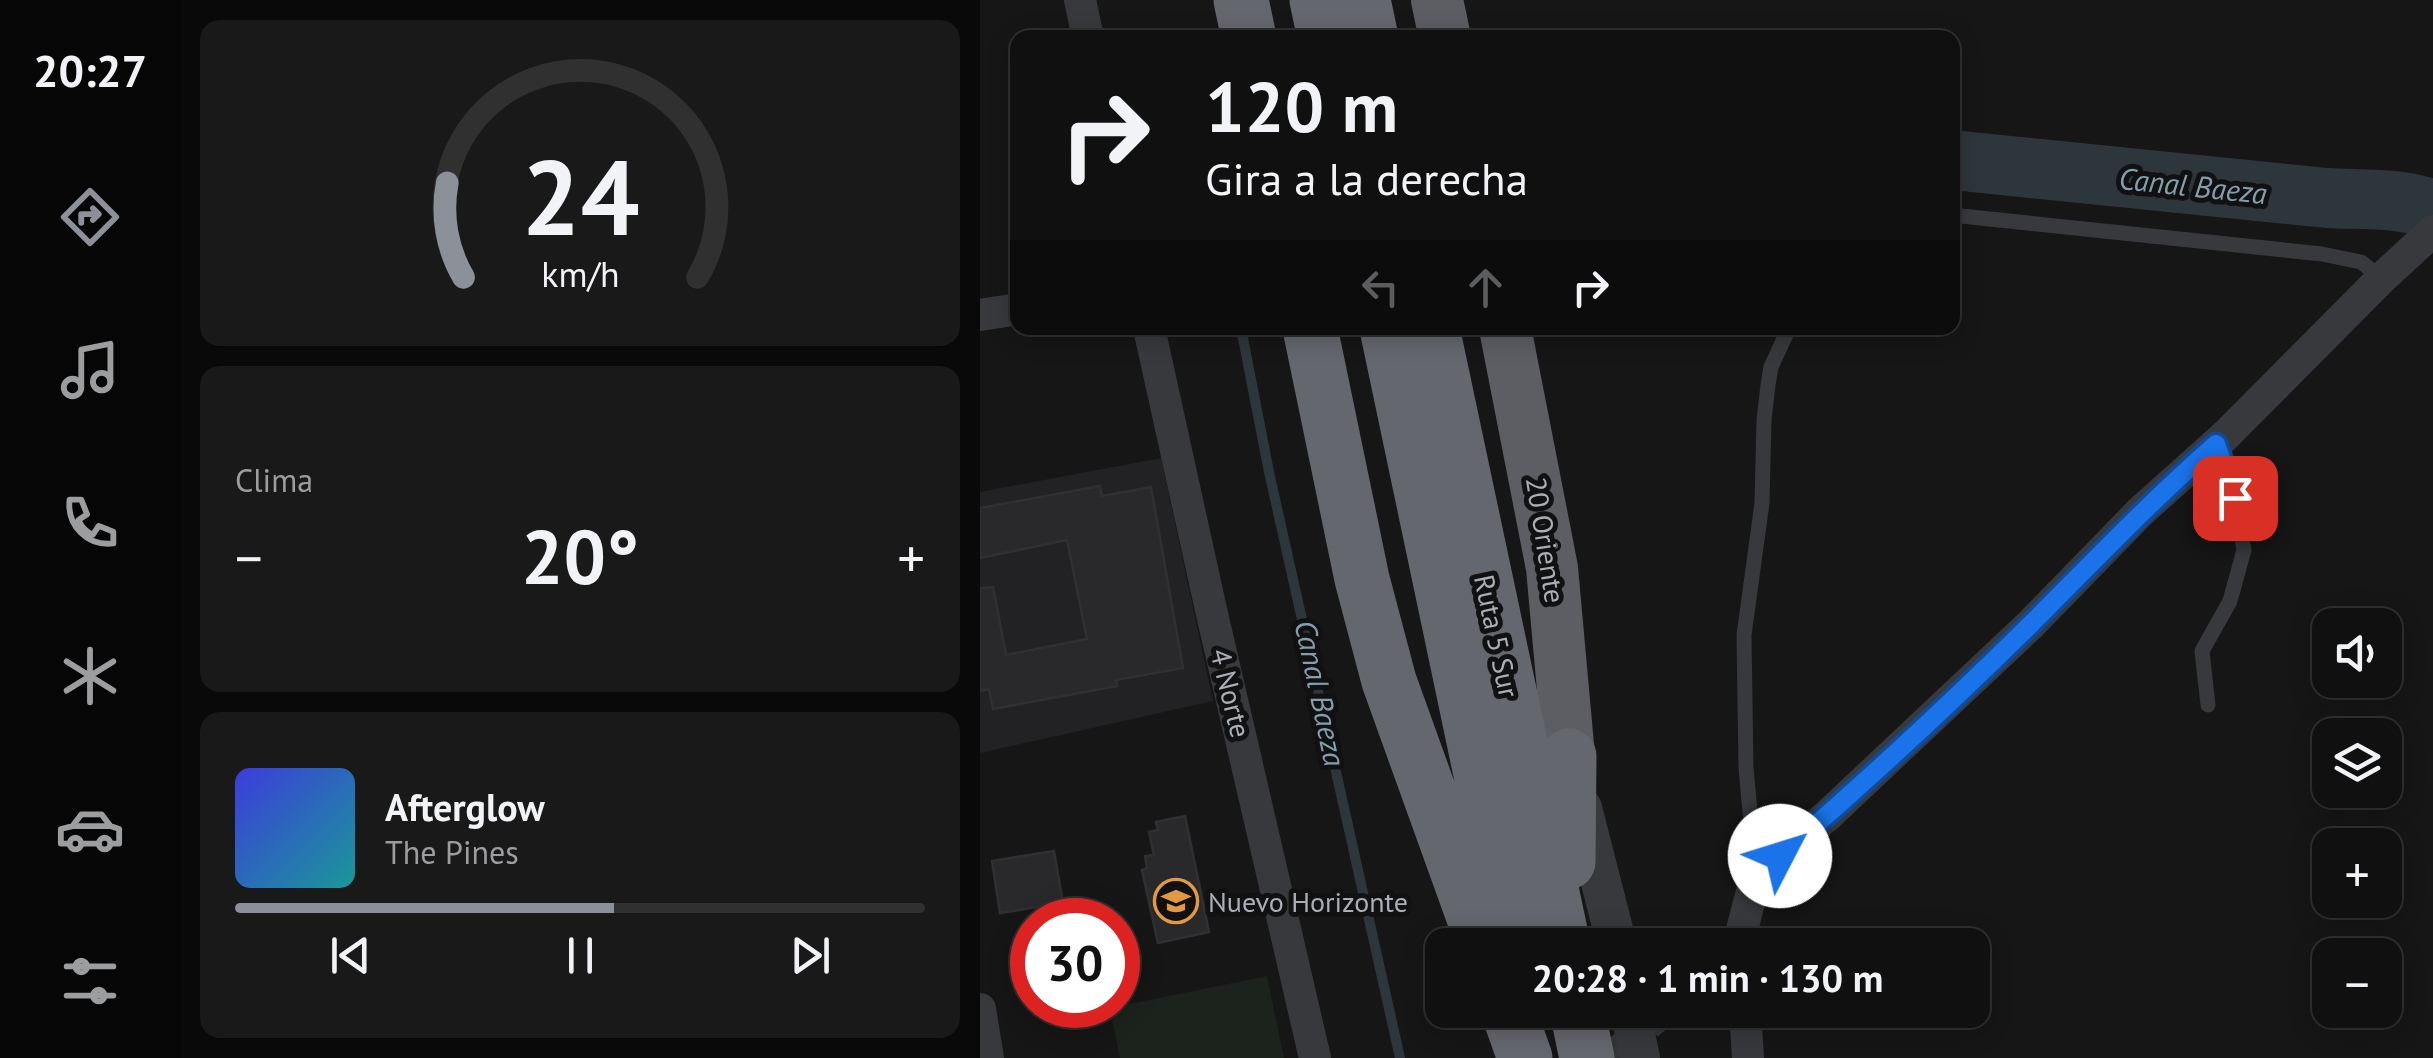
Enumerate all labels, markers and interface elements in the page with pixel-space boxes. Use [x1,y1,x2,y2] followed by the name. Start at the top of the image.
[33,41,147,99] text: 20:27
[1205,61,1398,151] text: 120 m
[1040,70,1170,200] icon: right
[521,129,639,264] text: 24
[1205,149,1528,207] text: Gira a la derecha
[2117,158,2269,212] water label: Canal Baeza
[55,182,125,252] icon: directions
[541,251,619,297] text: km/h
[1353,260,1408,315] icon: left
[1458,260,1513,315] icon: ahead
[1563,260,1618,315] icon: right
[55,335,125,405] icon: music
[2193,456,2278,541] pin
[235,459,313,501] text: Clima
[2208,471,2263,526] icon: arrive
[1518,474,1574,606] street label: 20 Oriente
[55,488,125,558] icon: phone
[521,508,639,605] text: 20°
[235,522,263,593] text: −
[897,522,925,593] text: +
[1466,571,1528,701] street label: Ruta 5 Sur
[2312,608,2402,1028] map controls
[2312,608,2402,698] button: sound
[1287,616,1356,770] water label: Canal Baeza
[55,641,125,711] icon: climate
[1202,645,1260,741] street label: 4 Norte
[2312,718,2402,808] button: layers
[385,782,545,831] text: Afterglow
[55,794,125,864] icon: car
[1728,804,1832,908] position arrow
[2312,828,2402,918] button: +
[385,831,519,873] text: The Pines
[1153,878,1199,924] school or university icon: Nuevo Horizonte
[1208,883,1408,920] place label: Nuevo Horizonte
[1010,898,1140,1028] speed limit sign: 30
[323,928,378,983] icon: previous
[553,928,608,983] icon: pause
[783,928,838,983] icon: next
[2312,938,2402,1028] button: −
[55,946,125,1016] icon: filters
[1532,953,1883,1002] text: 20:28 · 1 min · 130 m

